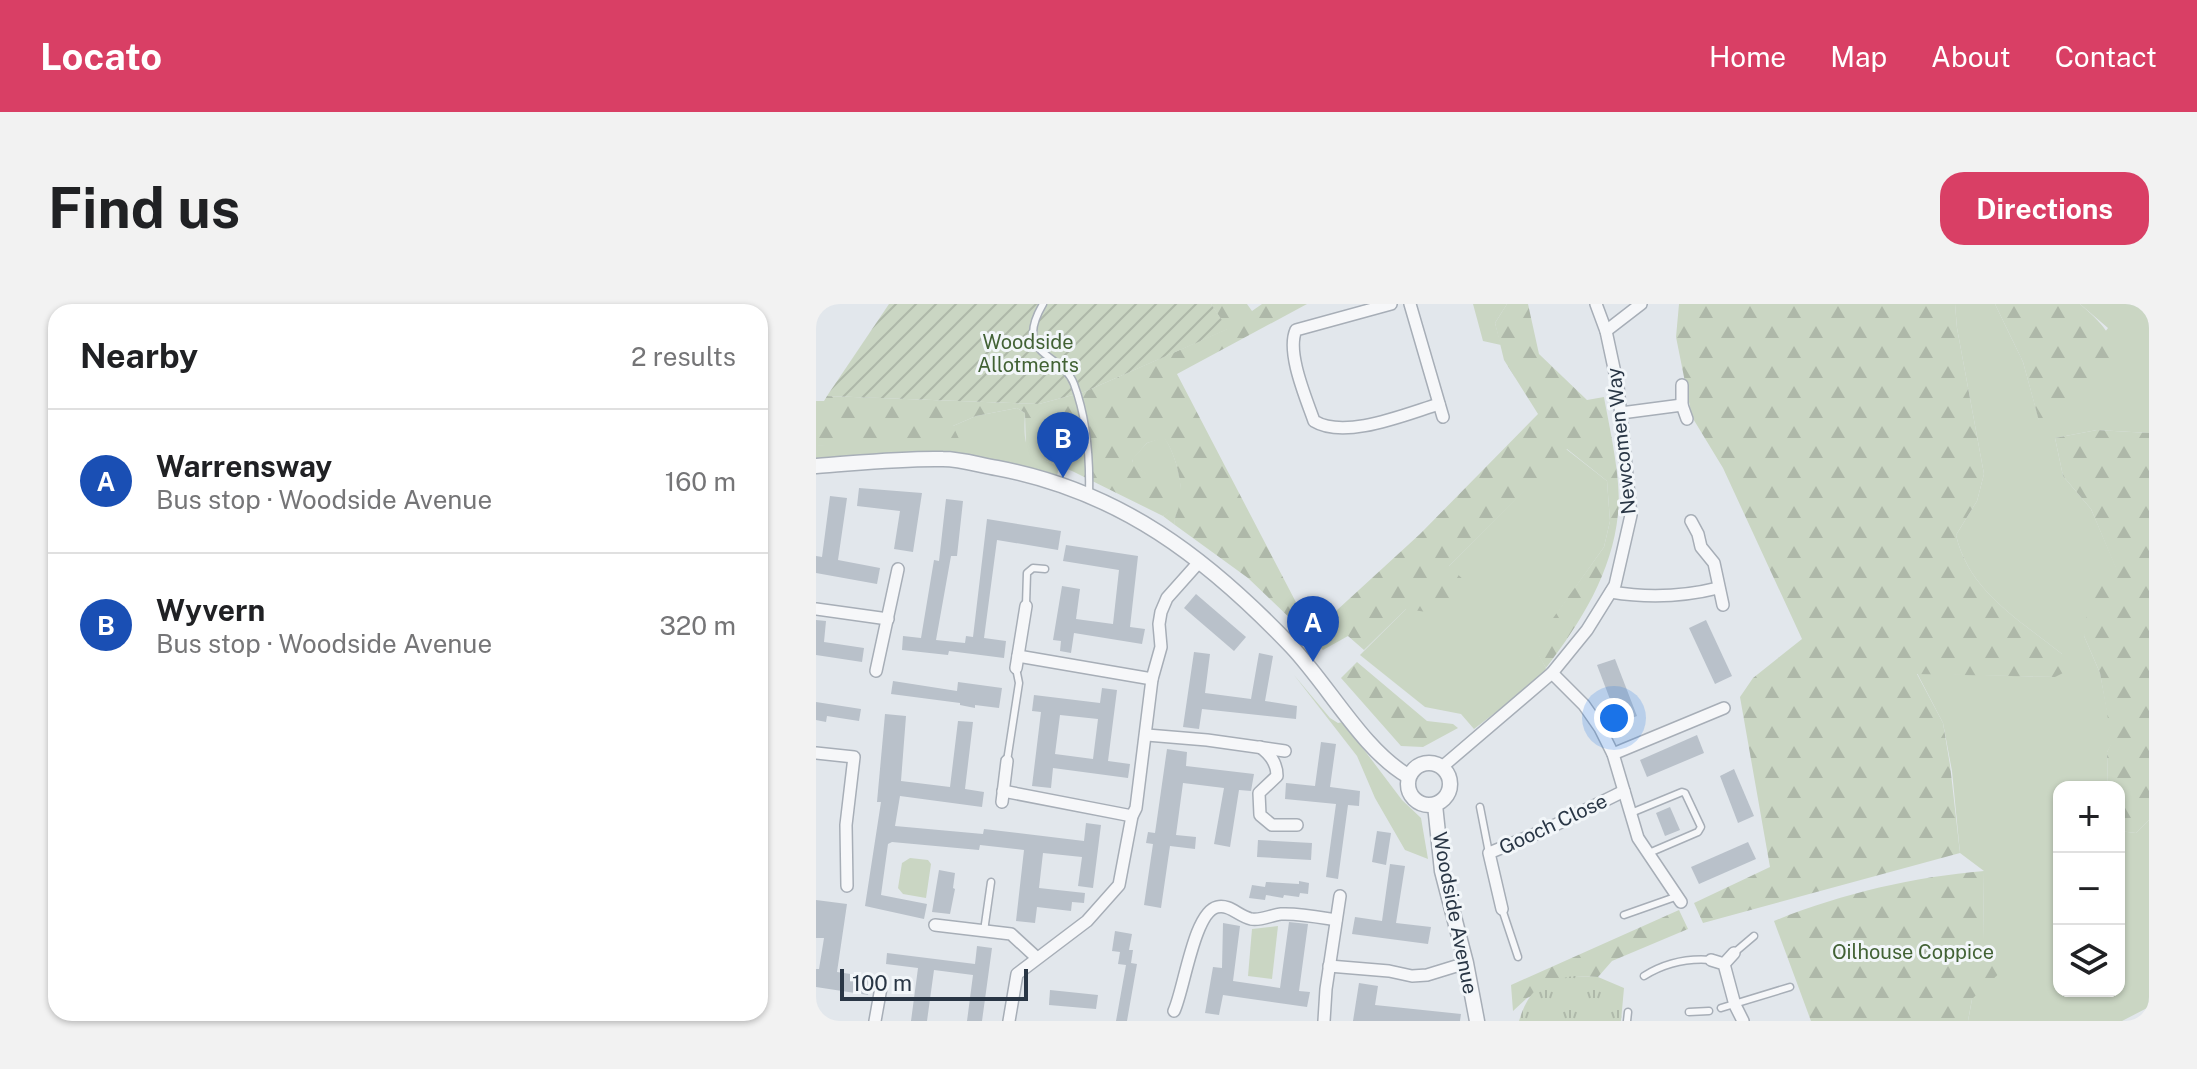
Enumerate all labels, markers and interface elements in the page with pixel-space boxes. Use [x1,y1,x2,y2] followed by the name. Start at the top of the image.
[40,34,162,79] text: Locato
[1709,40,1786,73] text: Home
[1830,40,1887,73] text: Map
[1931,40,2011,73] text: About
[2055,40,2157,73] text: Contact
[1940,172,2149,245] button: Directions
[48,175,240,241] text: Find us
[977,330,1079,377] park label: Woodside Allotments
[80,336,198,376] text: Nearby
[631,341,736,372] text: 2 results
[1601,366,1641,516] street label: Newcomen Way
[1037,412,1089,478] pin: B
[156,448,332,484] text: Warrensway
[97,466,115,497] text: A
[665,466,736,497] text: 160 m
[156,484,492,515] text: Bus stop · Woodside Avenue
[156,592,265,628] text: Wyvern
[1287,596,1339,662] pin: A
[97,610,115,641] text: B
[659,610,736,641] text: 320 m
[156,628,492,659] text: Bus stop · Woodside Avenue
[1594,698,1634,738] your location
[2053,781,2125,997] map controls
[2053,781,2125,853] button: +
[1495,789,1611,859] street label: Gooch Close
[1428,830,1482,996] street label: Woodside Avenue
[2053,853,2125,925] button: −
[2053,925,2125,997] button: layers
[1832,940,1994,964] park label: Oilhouse Coppice
[840,965,1028,1001] scale bar
[852,970,912,996] text: 100 m

